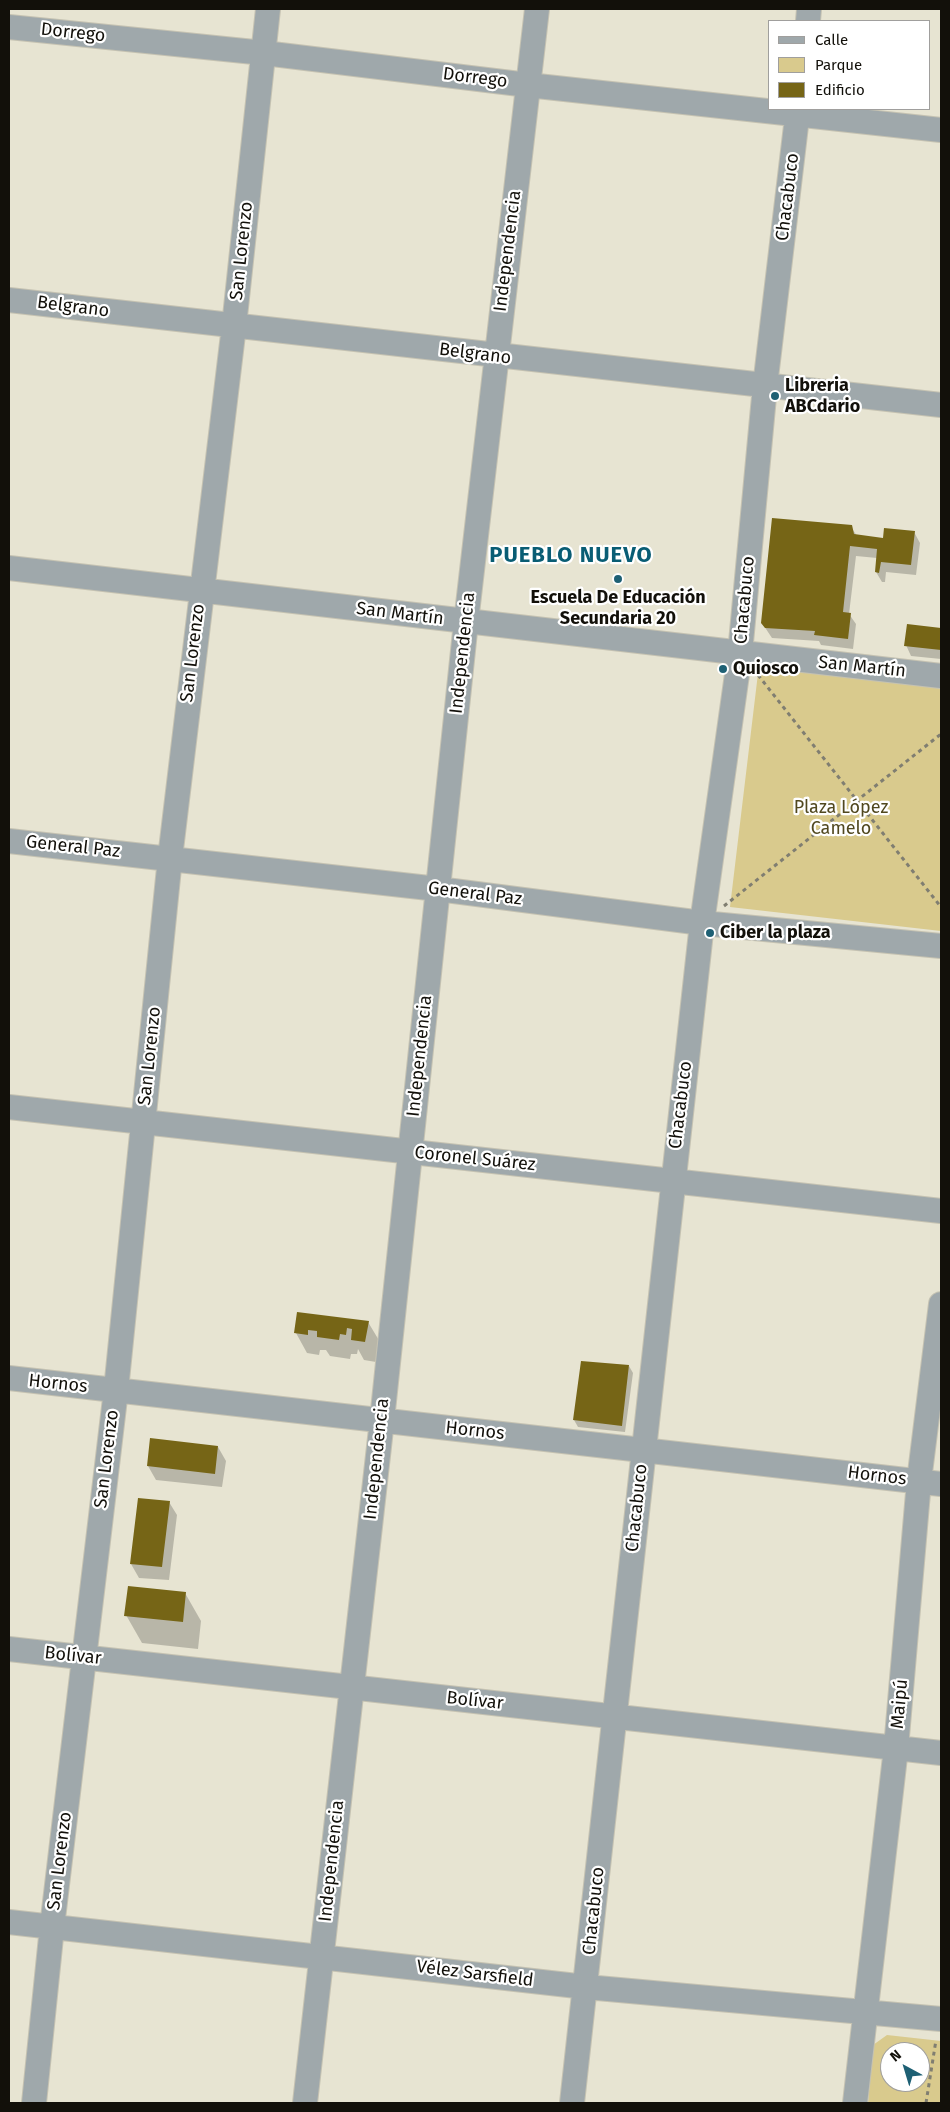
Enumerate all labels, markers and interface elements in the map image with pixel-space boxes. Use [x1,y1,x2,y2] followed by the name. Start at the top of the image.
[40,19,106,47] street label: Dorrego
[768,20,930,110] legend
[815,31,848,49] text: Calle
[815,56,862,74] text: Parque
[441,63,509,93] street label: Dorrego
[815,81,865,99] text: Edificio
[772,152,804,242] street label: Chacabuco
[490,189,526,313] street label: Independencia
[226,201,258,301] street label: San Lorenzo
[36,292,110,322] street label: Belgrano
[438,339,512,369] street label: Belgrano
[785,375,860,418] place label: Libreria ABCdario
[769,390,781,402] marker: Libreria ABCdario
[488,543,654,569] district label: PUEBLO NUEVO
[730,555,760,645] street label: Chacabuco
[612,573,624,585] marker: Escuela De Educación Secundaria 20
[530,587,706,630] place label: Escuela De Educación Secundaria 20
[446,591,480,715] street label: Independencia
[355,598,445,630] street label: San Martín
[176,603,210,703] street label: San Lorenzo
[817,652,907,682] street label: San Martín
[733,658,799,680] place label: Quiosco
[717,663,729,675] marker: Quiosco
[794,797,888,840] park label: Plaza López Camelo
[25,831,121,863] street label: General Paz
[427,878,523,910] street label: General Paz
[720,922,831,944] place label: Ciber la plaza
[704,927,716,939] marker: Ciber la plaza
[403,994,437,1118] street label: Independencia
[134,1006,166,1106] street label: San Lorenzo
[665,1060,697,1150] street label: Chacabuco
[413,1142,537,1176] street label: Coronel Suárez
[27,1370,89,1398] street label: Hornos
[360,1397,394,1521] street label: Independencia
[90,1409,124,1509] street label: San Lorenzo
[444,1417,506,1445] street label: Hornos
[846,1462,908,1490] street label: Hornos
[622,1463,652,1553] street label: Chacabuco
[43,1642,103,1670] street label: Bolívar
[887,1678,913,1730] street label: Maipú
[445,1687,505,1715] street label: Bolívar
[315,1799,349,1923] street label: Independencia
[43,1811,77,1911] street label: San Lorenzo
[579,1866,609,1956] street label: Chacabuco
[415,1956,535,1992] street label: Vélez Sarsfield
[880,2042,930,2092] north arrow
[887,2046,905,2065] text: N

